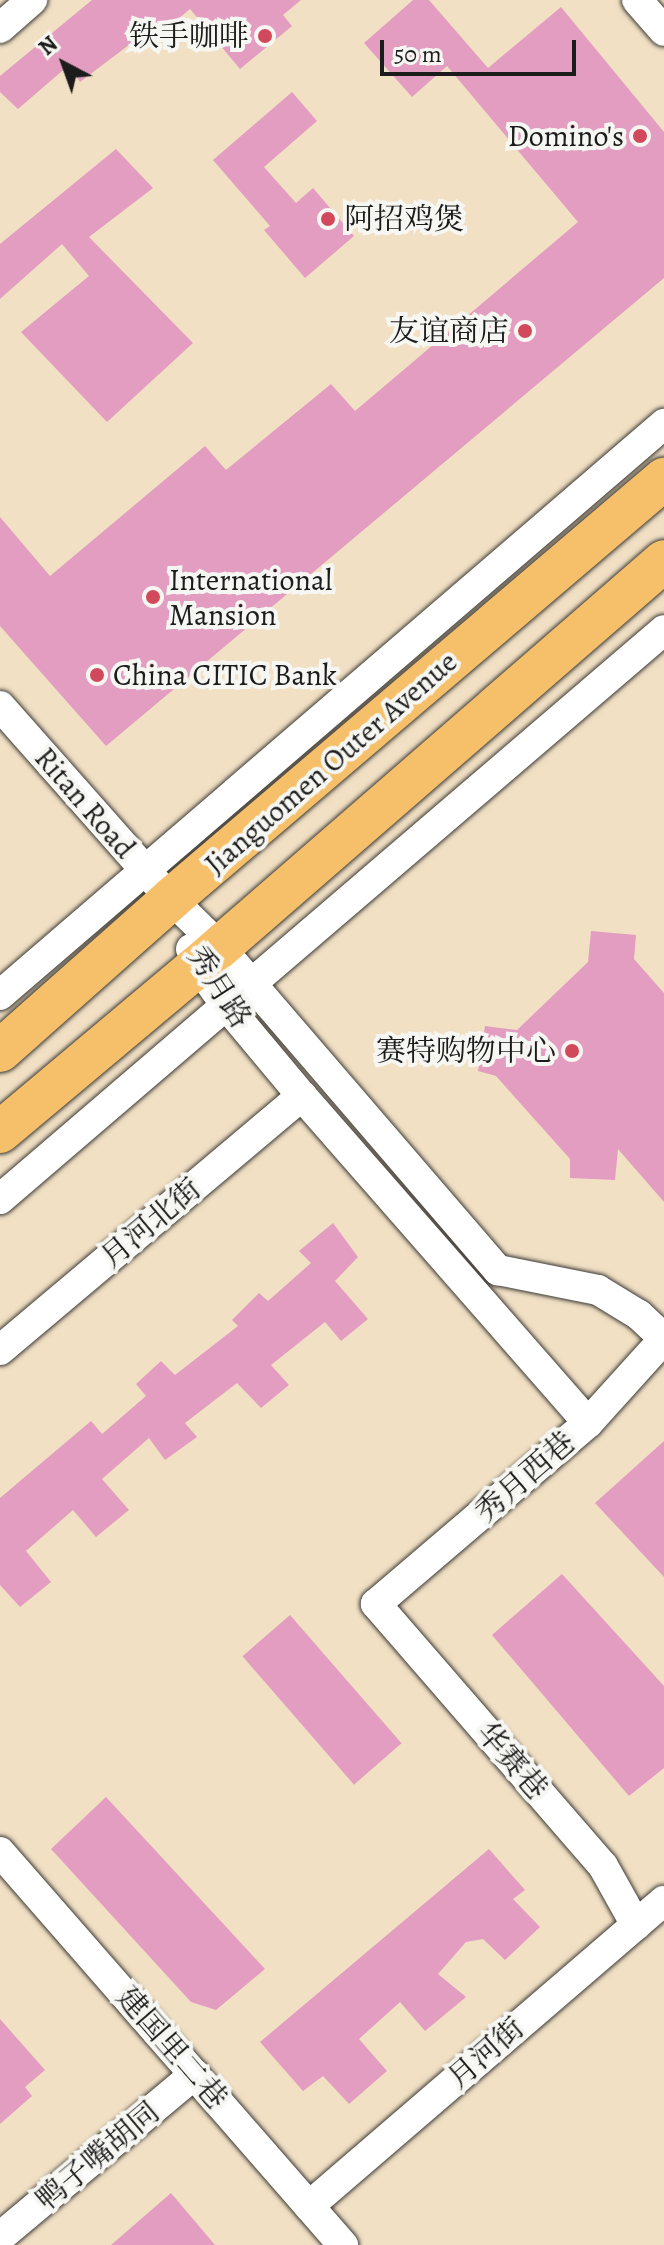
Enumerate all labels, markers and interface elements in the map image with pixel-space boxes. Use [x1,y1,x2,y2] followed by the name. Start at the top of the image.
[129,18,249,54] place label: 铁手咖啡
[24,24,104,104] north arrow
[384,24,580,74] scale bar
[256,27,274,45] marker: 铁手咖啡
[32,29,64,62] text: N
[394,38,442,70] text: 50 m
[508,118,624,154] place label: Domino's
[631,127,649,145] marker: Domino's
[344,201,464,237] place label: 阿招鸡煲
[319,210,337,228] marker: 阿招鸡煲
[389,313,509,349] place label: 友谊商店
[516,322,534,340] marker: 友谊商店
[169,562,332,632] place label: International Mansion
[144,588,162,606] marker: International Mansion
[198,644,464,882] street label: Jianguomen Outer Avenue
[113,657,337,693] place label: China CITIC Bank
[88,666,106,684] marker: China CITIC Bank
[27,740,143,866] street label: Ritan Road
[179,939,259,1035] street label: 秀月路
[376,1033,556,1069] place label: 赛特购物中心
[563,1042,581,1060] marker: 赛特购物中心
[93,1171,209,1275] street label: 月河北街
[468,1424,582,1530] street label: 秀月西巷
[469,1715,555,1807] street label: 华赛巷
[109,1980,235,2116] street label: 建国里二巷
[440,2010,532,2096] street label: 月河街
[29,2094,167,2218] street label: 鸭子嘴胡同

